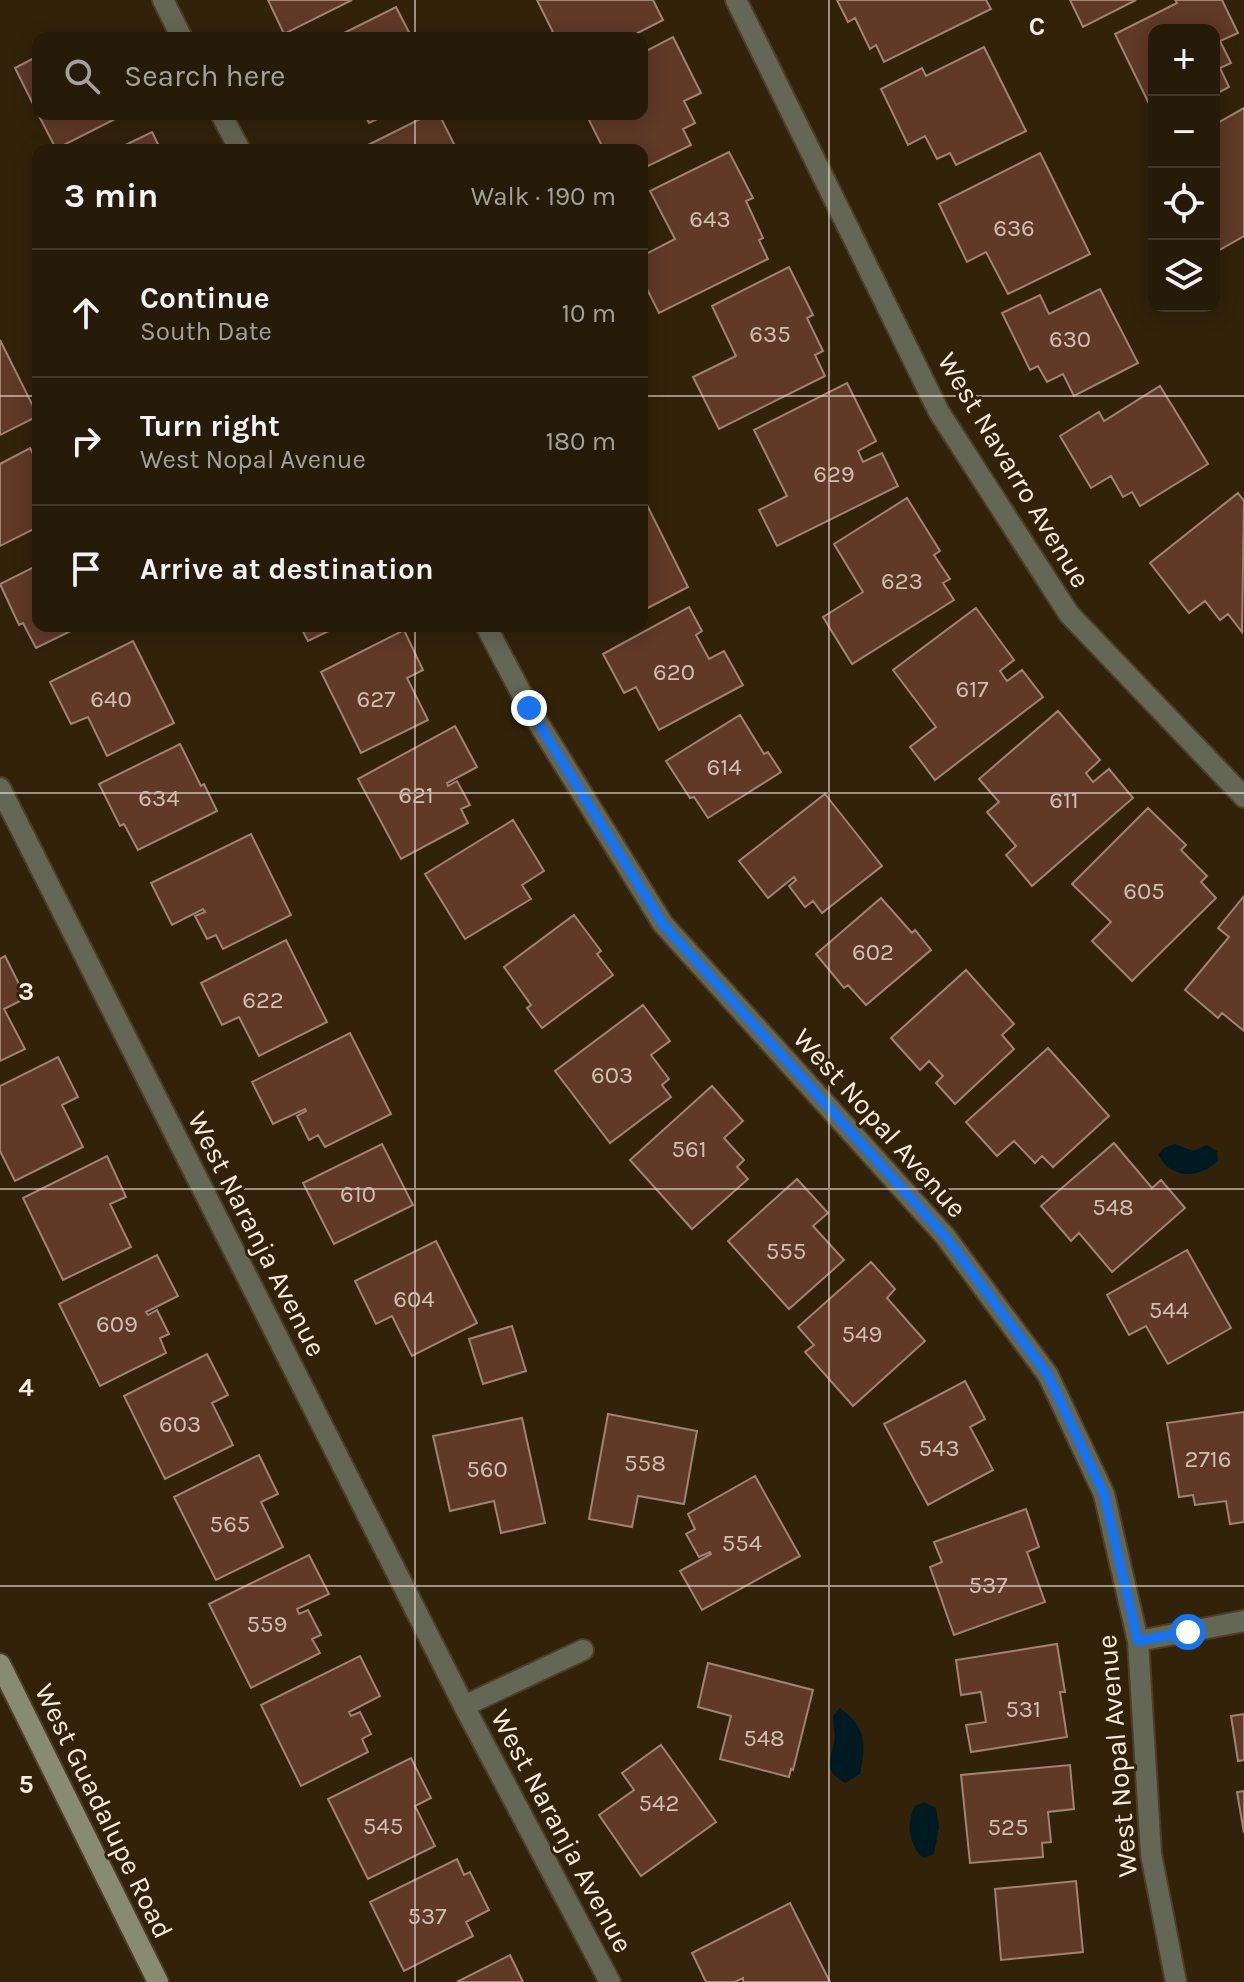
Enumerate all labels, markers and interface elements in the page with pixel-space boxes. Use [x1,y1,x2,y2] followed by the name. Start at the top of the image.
[1029,11,1045,42] text: C
[1148,24,1220,312] map controls
[1148,24,1220,96] button: +
[32,32,648,120] search box
[60,54,104,98] icon: search
[124,58,285,94] text: Search here
[1148,96,1220,168] button: −
[1148,168,1220,240] button: locate
[64,176,158,216] text: 3 min
[471,181,616,212] text: Walk · 190 m
[689,205,731,233] house number: 643
[993,214,1035,242] house number: 636
[1148,240,1220,312] button: layers
[140,280,270,316] text: Continue
[64,291,108,335] icon: ahead
[561,298,616,329] text: 10 m
[140,316,272,347] text: South Date
[749,320,791,348] house number: 635
[1049,325,1091,353] house number: 630
[931,346,1097,594] street label: West Navarro Avenue
[140,408,280,444] text: Turn right
[64,419,108,463] icon: right
[546,426,616,457] text: 180 m
[140,444,366,475] text: West Nopal Avenue
[813,460,855,488] house number: 629
[64,547,108,591] icon: arrive
[140,551,434,587] text: Arrive at destination
[881,567,923,595] house number: 623
[653,658,695,686] house number: 620
[956,675,988,703] house number: 617
[90,685,132,713] house number: 640
[357,685,395,713] house number: 627
[511,690,547,726] route end
[706,753,742,781] house number: 614
[398,781,434,809] house number: 621
[138,784,180,812] house number: 634
[1049,786,1079,814] house number: 611
[1123,877,1165,905] house number: 605
[852,938,894,966] house number: 602
[18,976,34,1007] text: 3
[242,986,284,1014] house number: 622
[786,1022,974,1224] street label: West Nopal Avenue
[591,1061,633,1089] house number: 603
[181,1106,333,1362] street label: West Naranja Avenue
[671,1135,707,1163] house number: 561
[340,1180,376,1208] house number: 610
[1092,1193,1134,1221] house number: 548
[766,1237,806,1265] house number: 555
[393,1285,435,1313] house number: 604
[1149,1296,1189,1324] house number: 544
[96,1310,138,1338] house number: 609
[842,1320,882,1348] house number: 549
[18,1372,34,1403] text: 4
[159,1410,201,1438] house number: 603
[918,1434,960,1462] house number: 543
[1185,1445,1231,1473] house number: 2716
[624,1449,666,1477] house number: 558
[466,1455,508,1483] house number: 560
[210,1510,250,1538] house number: 565
[722,1529,762,1557] house number: 554
[969,1571,1008,1599] house number: 537
[246,1610,288,1638] house number: 559
[1170,1614,1206,1650] route start
[1090,1633,1144,1879] street label: West Nopal Avenue
[28,1678,180,1944] street label: West Guadalupe Road
[1005,1695,1041,1723] house number: 531
[484,1704,640,1958] street label: West Naranja Avenue
[743,1724,785,1752] house number: 548
[18,1769,34,1800] text: 5
[639,1789,679,1817] house number: 542
[363,1812,403,1840] house number: 545
[987,1813,1029,1841] house number: 525
[408,1902,447,1930] house number: 537

